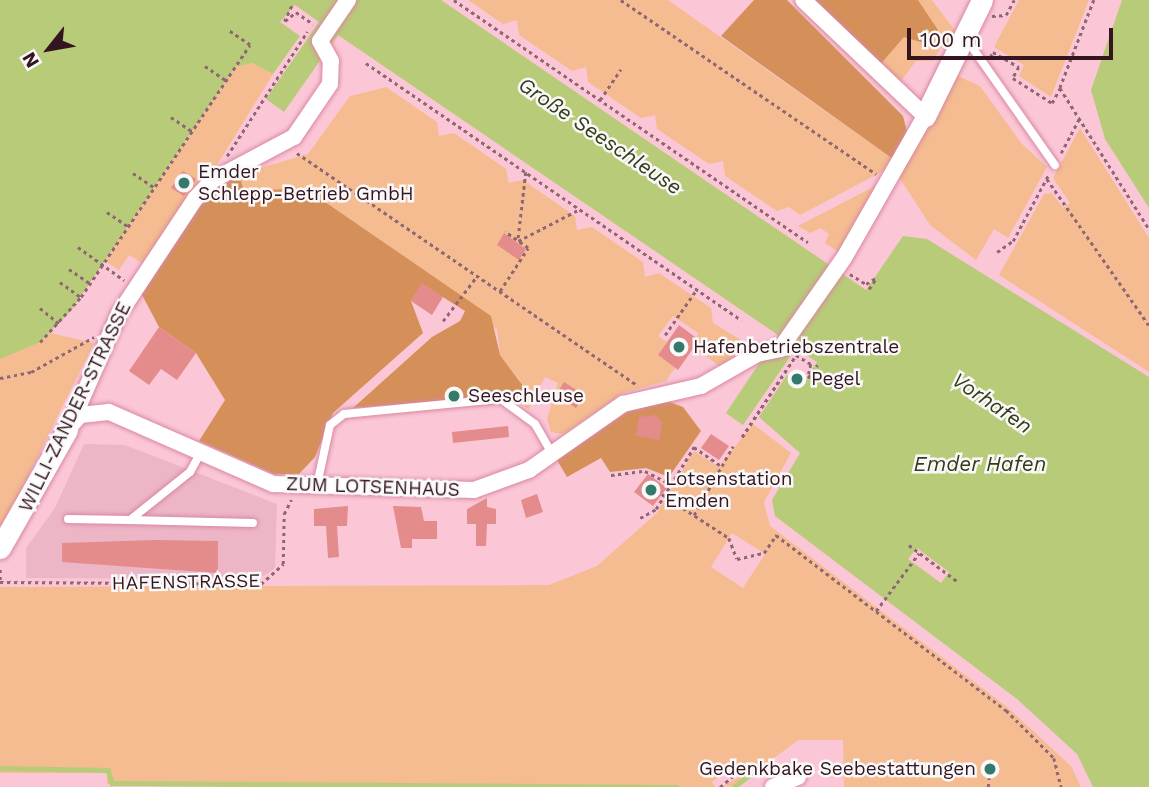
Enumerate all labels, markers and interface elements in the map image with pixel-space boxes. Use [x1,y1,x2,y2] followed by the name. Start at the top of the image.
[14,14,84,84] north arrow
[911,14,1118,58] scale bar
[920,27,982,52] text: 100 m
[17,48,44,72] text: N
[513,72,687,200] water label: Große Seeschleuse
[198,161,414,205] place label: Emder Schlepp-Betrieb GmbH
[176,175,192,191] marker: Emder Schlepp-Betrieb GmbH
[14,298,136,516] street label: WILLI-ZANDER-STRASSE
[693,336,899,358] place label: Hafenbetriebszentrale
[671,339,687,355] marker: Hafenbetriebszentrale
[947,367,1037,439] water label: Vorhafen
[811,368,860,390] place label: Pegel
[789,371,805,387] marker: Pegel
[468,385,584,407] place label: Seeschleuse
[446,388,462,404] marker: Seeschleuse
[913,451,1047,477] water label: Emder Hafen
[665,468,793,512] place label: Lotsenstation Emden
[286,473,460,501] street label: ZUM LOTSENHAUS
[643,482,659,498] marker: Lotsenstation Emden
[111,569,261,595] street label: HAFENSTRASSE
[699,758,976,780] place label: Gedenkbake Seebestattungen
[982,761,998,777] marker: Gedenkbake Seebestattungen

